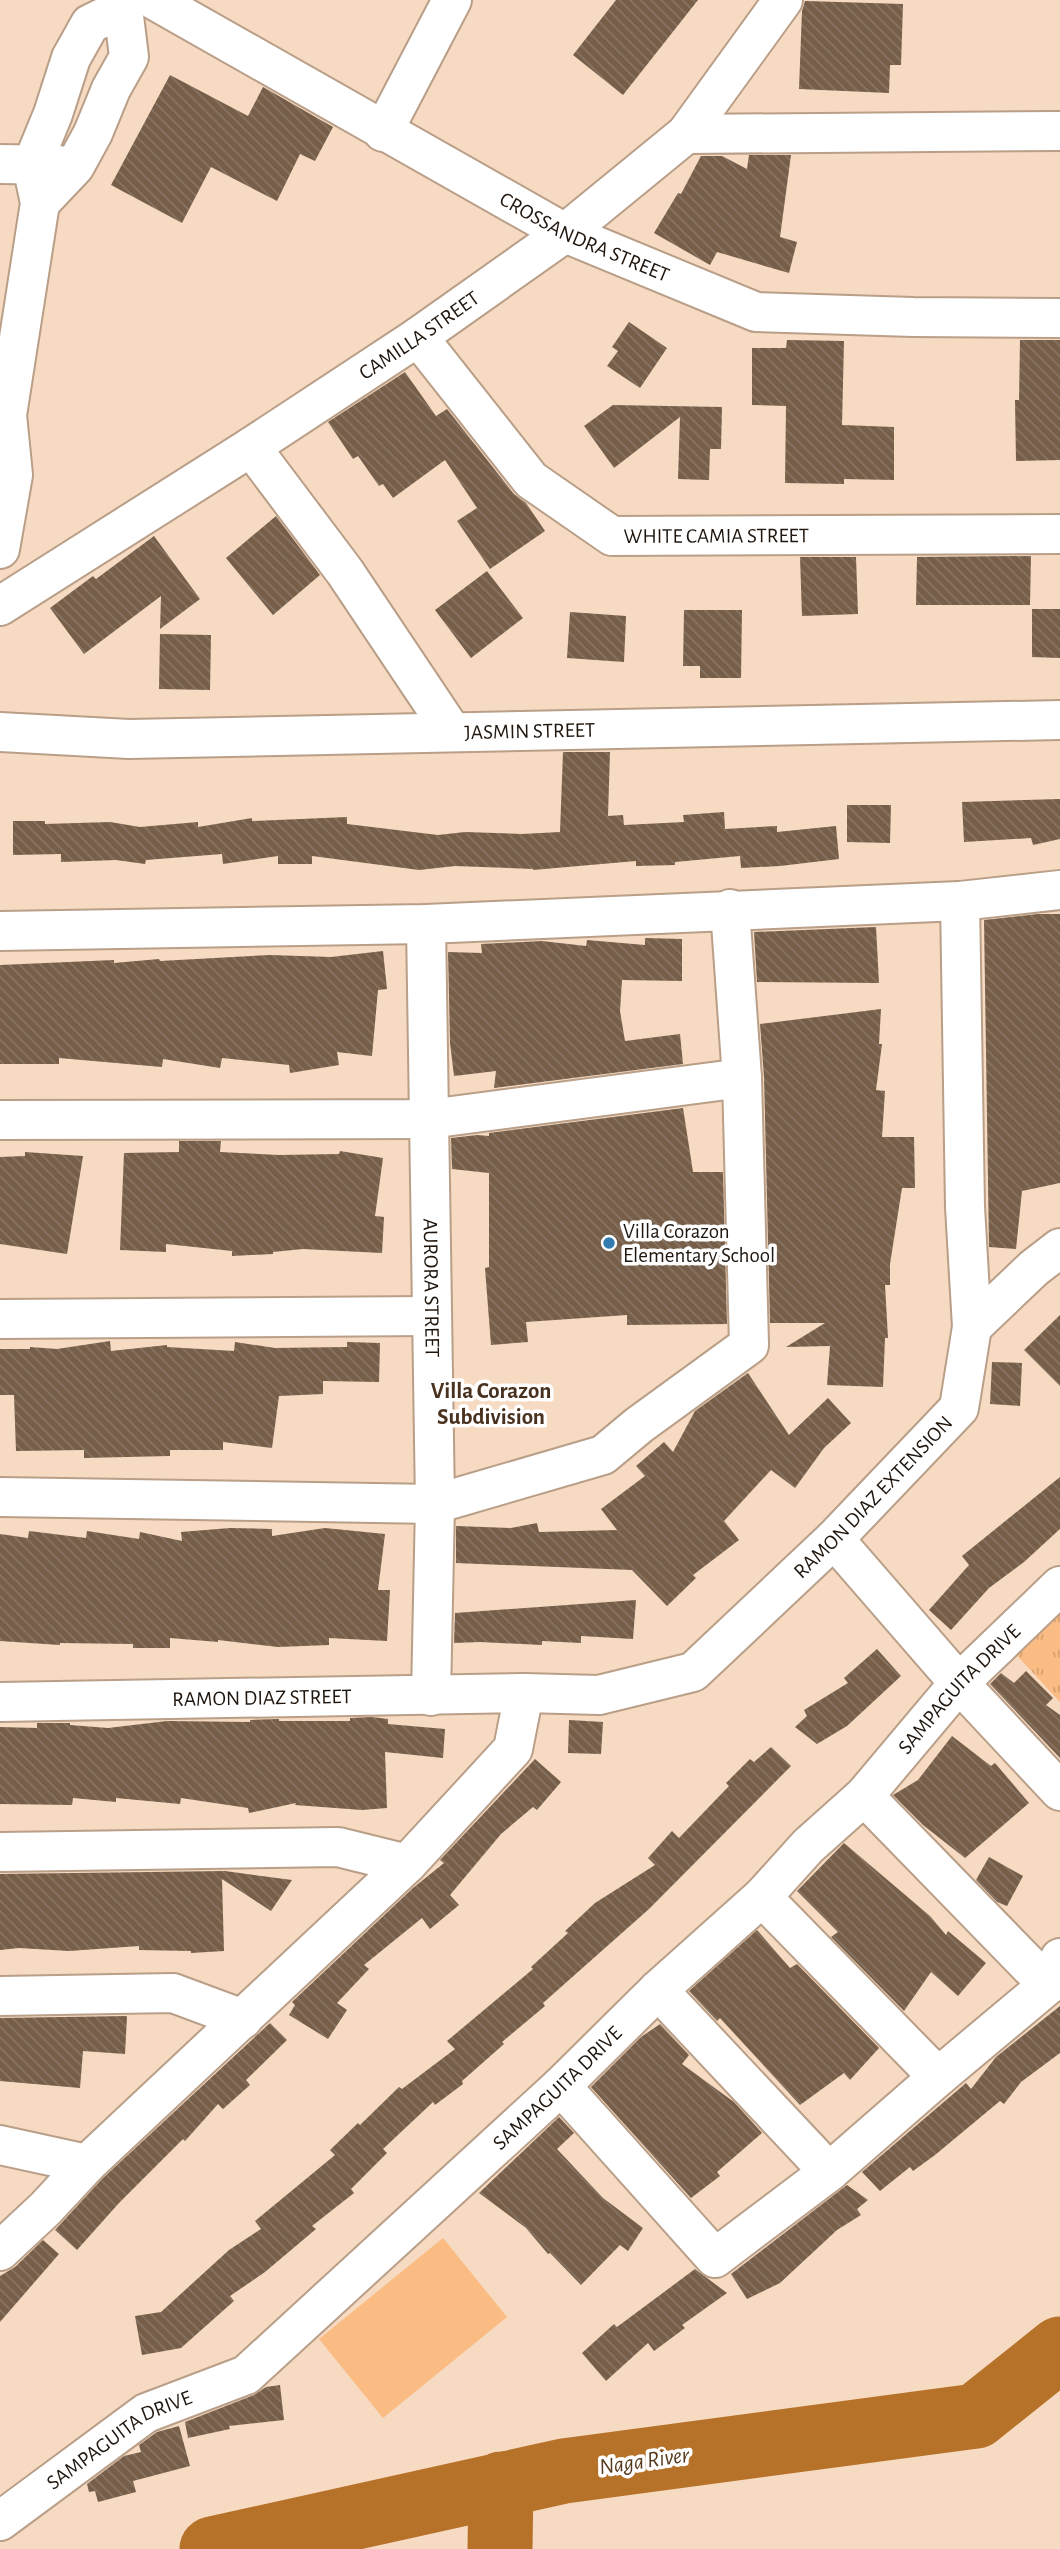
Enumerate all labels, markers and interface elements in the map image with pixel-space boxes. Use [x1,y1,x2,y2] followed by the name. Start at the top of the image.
[496,188,672,286] street label: CROSSANDRA STREET
[355,287,483,384] street label: CAMILLA STREET
[624,525,809,547] street label: WHITE CAMIA STREET
[464,719,595,743] street label: JASMIN STREET
[420,1218,443,1358] street label: AURORA STREET
[623,1221,775,1266] place label: Villa Corazon Elementary School
[601,1235,617,1251] marker: Villa Corazon Elementary School
[431,1380,551,1429] district label: Villa Corazon Subdivision
[790,1412,957,1582] street label: RAMON DIAZ EXTENSION
[894,1620,1024,1758] street label: SAMPAGUITA DRIVE
[172,1686,352,1710] street label: RAMON DIAZ STREET
[489,2022,626,2154] street label: SAMPAGUITA DRIVE
[43,2387,195,2494] street label: SAMPAGUITA DRIVE
[598,2444,691,2479] water label: Naga River

